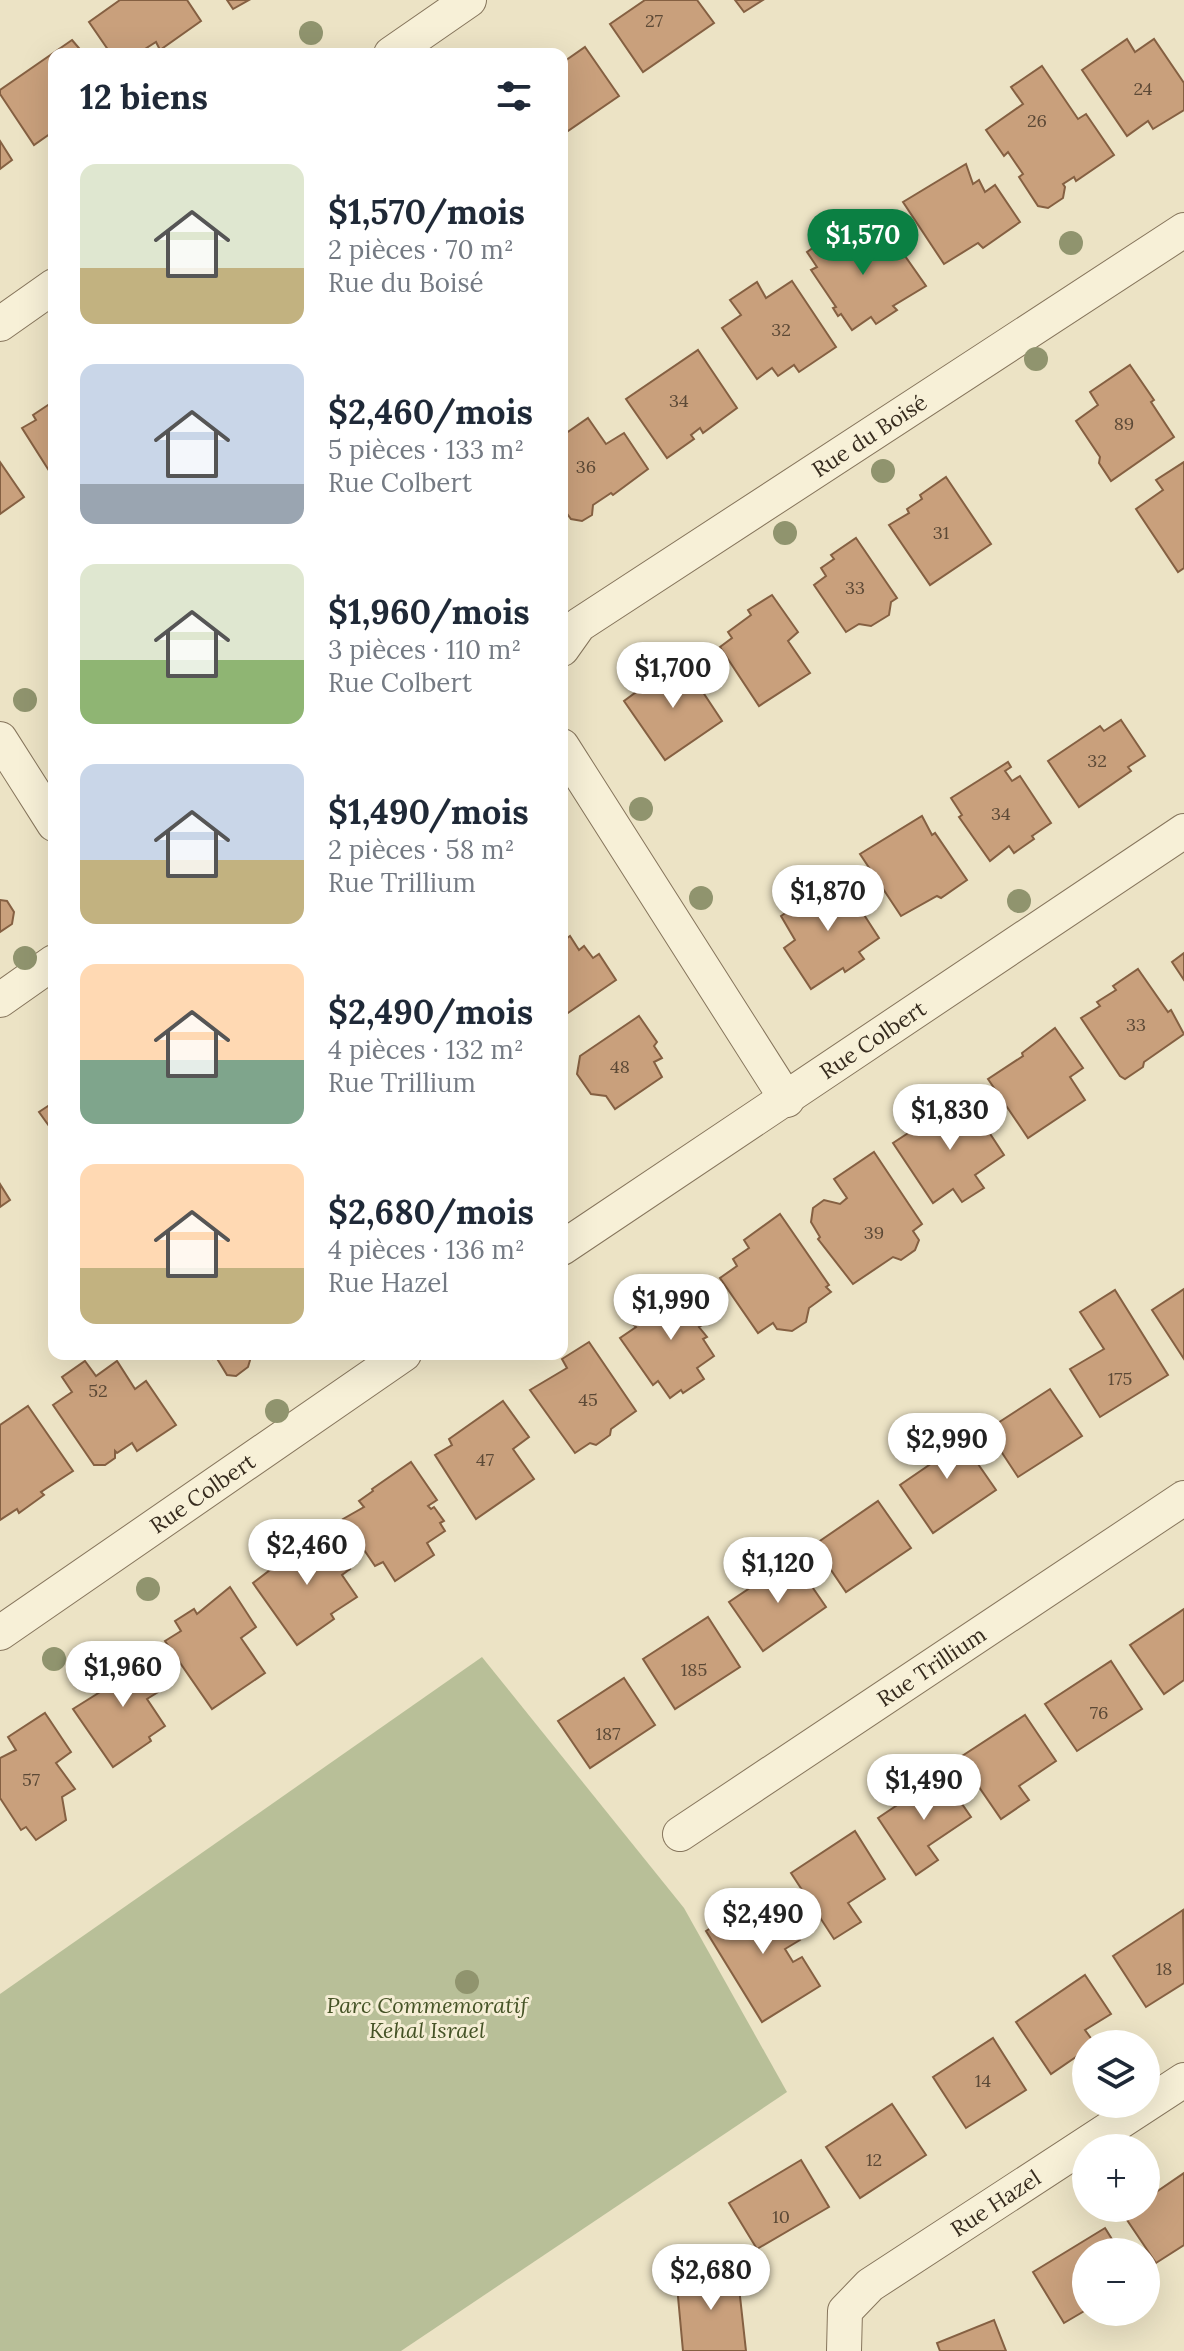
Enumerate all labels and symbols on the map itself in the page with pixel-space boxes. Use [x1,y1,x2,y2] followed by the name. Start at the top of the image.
[645,9,663,32] house number: 27
[1133,77,1153,100] house number: 24
[1027,109,1047,132] house number: 26
[798,209,928,277] pin: $1,570
[771,318,791,341] house number: 32
[806,388,932,483] street label: Rue du Boisé
[669,389,689,412] house number: 34
[1114,412,1134,435] house number: 89
[576,455,596,478] house number: 36
[933,521,949,544] house number: 31
[845,576,865,599] house number: 33
[608,642,738,710] pin: $1,700
[1087,749,1107,772] house number: 32
[991,802,1011,825] house number: 34
[763,865,893,933] pin: $1,870
[814,994,931,1085] street label: Rue Colbert
[1126,1013,1146,1036] house number: 33
[610,1055,630,1078] house number: 48
[885,1084,1015,1152] pin: $1,830
[864,1221,884,1244] house number: 39
[606,1274,736,1342] pin: $1,990
[1108,1367,1132,1390] house number: 175
[88,1379,108,1402] house number: 52
[578,1388,598,1411] house number: 45
[882,1413,1012,1481] pin: $2,990
[144,1447,261,1539] street label: Rue Colbert
[476,1448,494,1471] house number: 47
[242,1519,372,1587] pin: $2,460
[713,1537,843,1605] pin: $1,120
[871,1620,991,1713] street label: Rue Trillium
[58,1641,188,1709] pin: $1,960
[681,1658,707,1681] house number: 185
[1090,1701,1108,1724] house number: 76
[596,1722,620,1745] house number: 187
[859,1754,989,1822] pin: $1,490
[22,1768,40,1791] house number: 57
[698,1888,828,1956] pin: $2,490
[1156,1957,1172,1980] house number: 18
[326,1991,529,2044] park label: Parc Commemoratif Kehal Israel
[975,2069,991,2092] house number: 14
[866,2148,882,2171] house number: 12
[945,2163,1046,2243] street label: Rue Hazel
[772,2205,790,2228] house number: 10
[646,2244,776,2312] pin: $2,680

